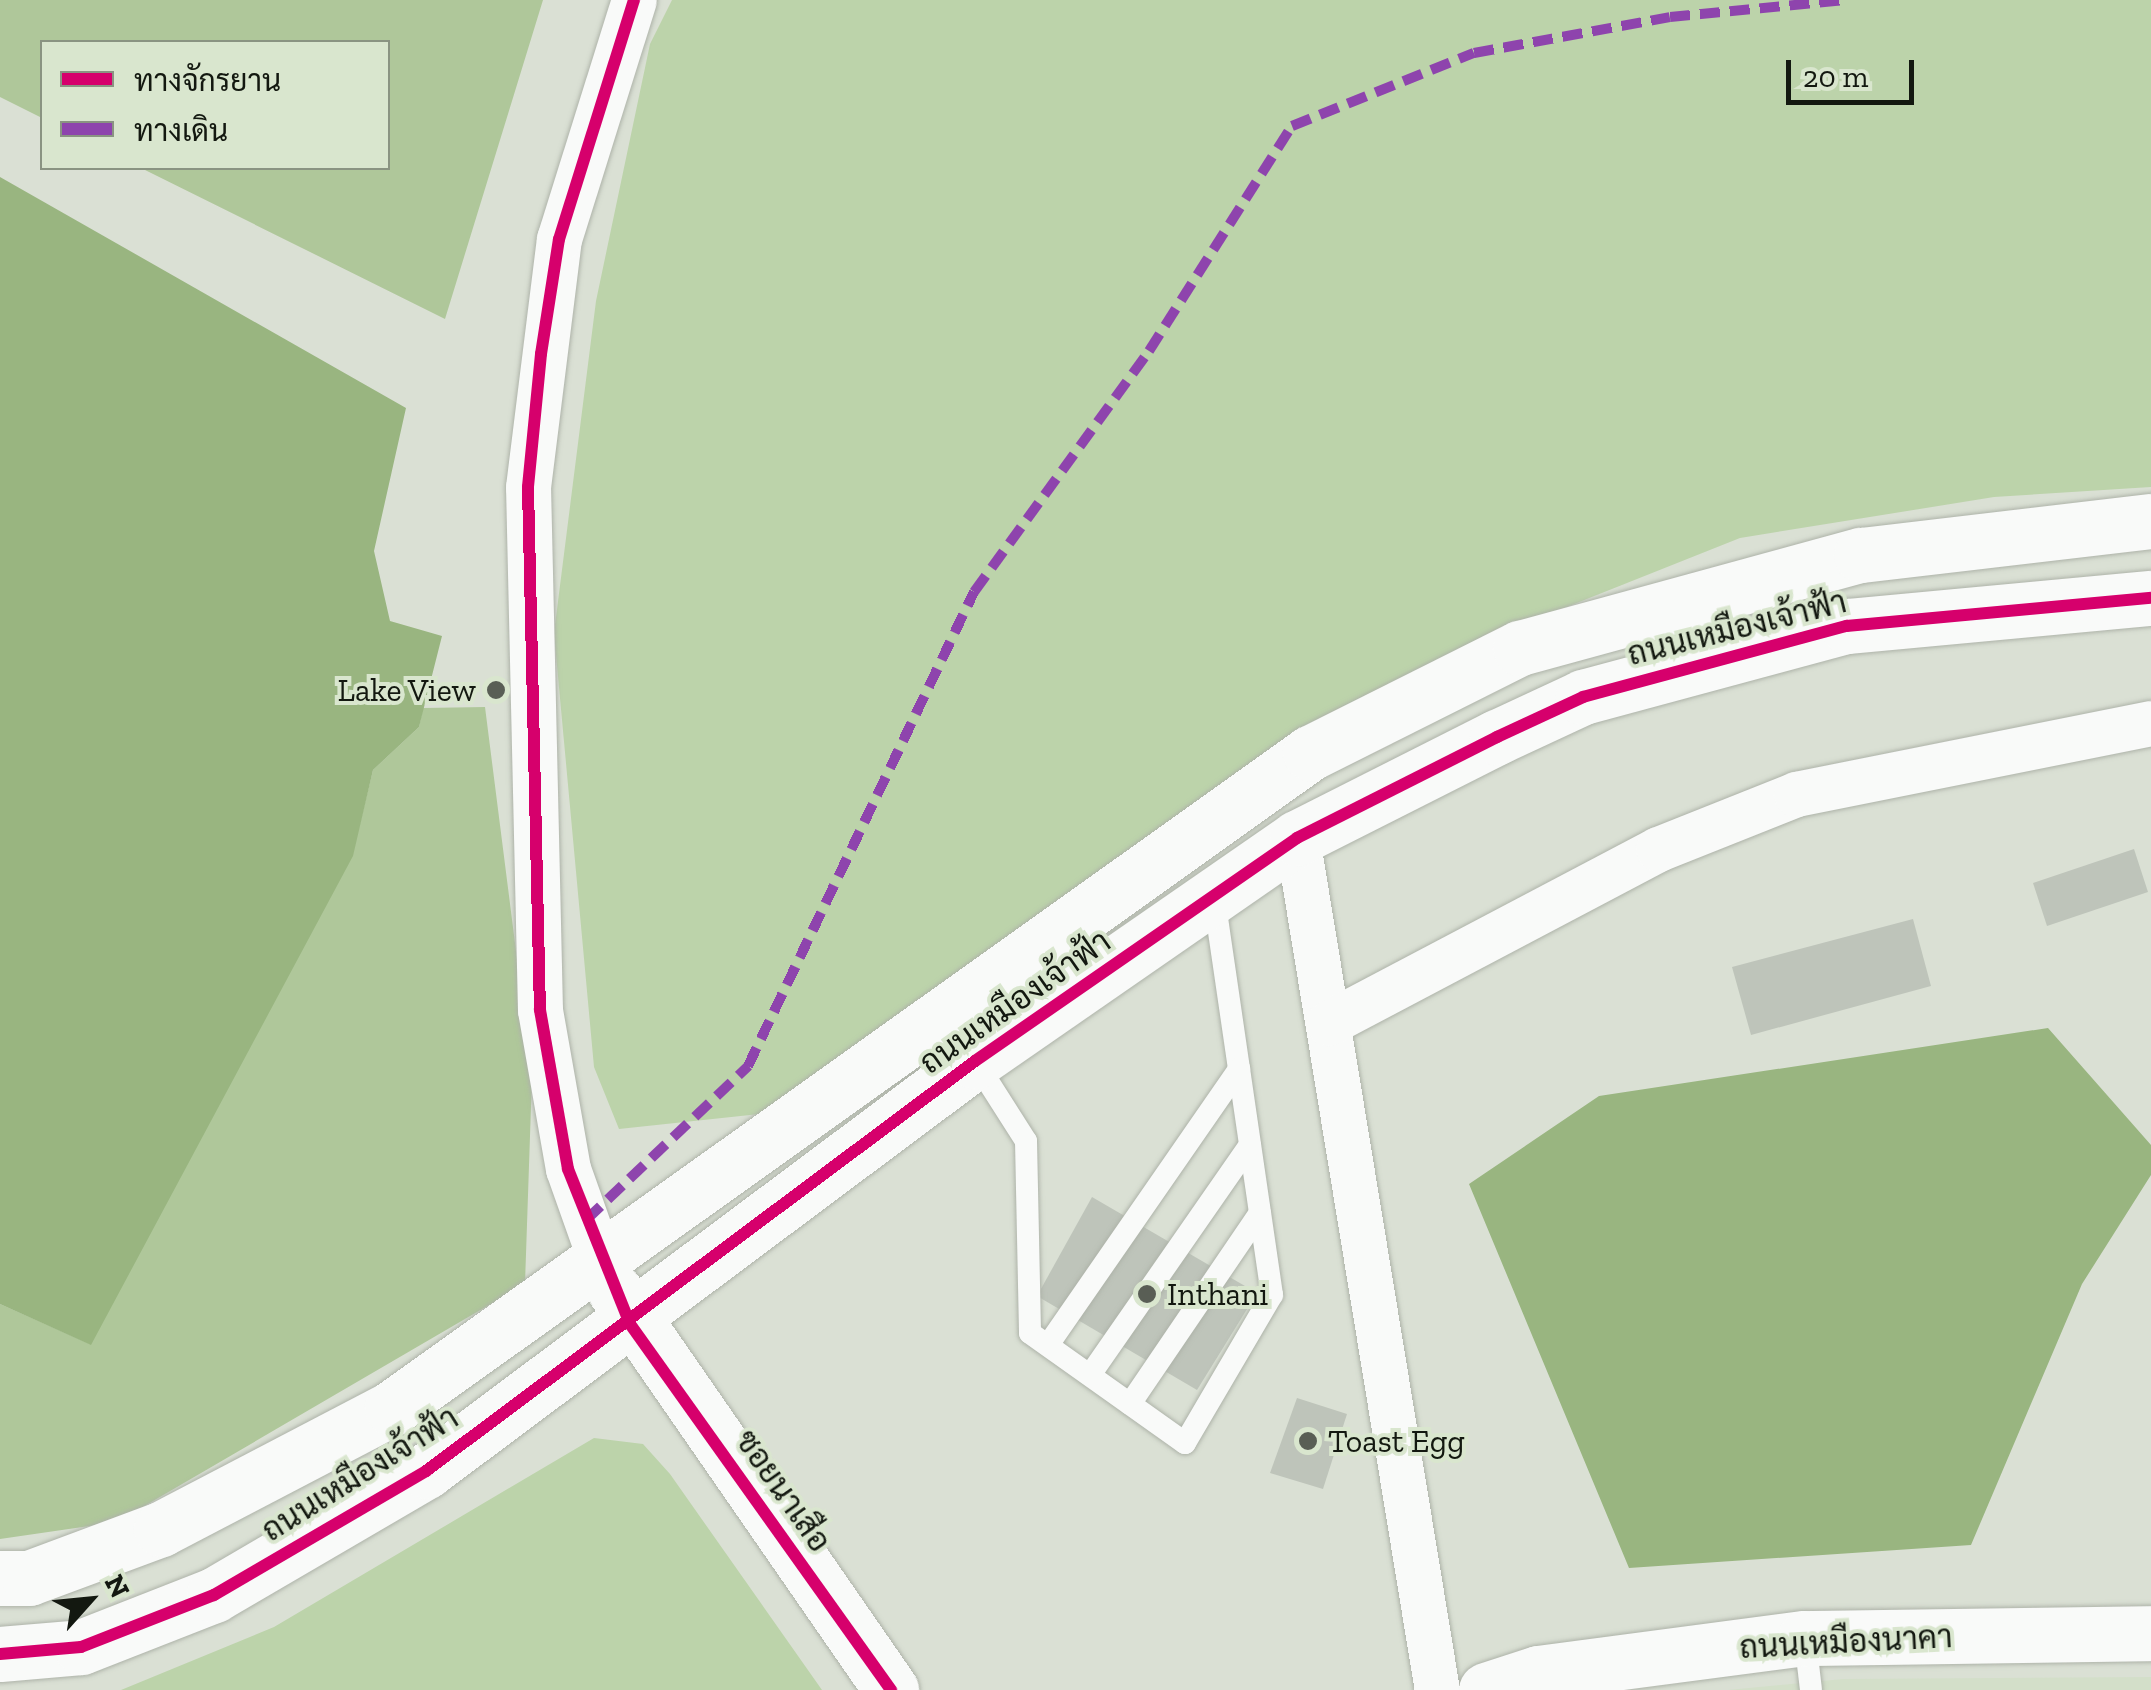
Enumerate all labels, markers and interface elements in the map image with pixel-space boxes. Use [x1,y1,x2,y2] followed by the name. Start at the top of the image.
[40,40,390,170] legend
[1791,40,1918,102] scale bar
[1803,59,1868,95] text: 20 m
[134,63,281,99] text: ทางจักรยาน
[134,113,228,149] text: ทางเดิน
[1623,582,1851,674] street label: ถนนเหมืองเจ้าฟ้า
[336,671,476,709] place label: Lake View
[485,679,507,701] marker: Lake View
[912,922,1118,1082] street label: ถนนเหมืองเจ้าฟ้า
[1167,1275,1268,1313] place label: Inthani
[1136,1283,1158,1305] marker: Inthani
[255,1398,465,1550] street label: ถนนเหมืองเจ้าฟ้า
[1328,1422,1465,1460] place label: Toast Egg
[727,1423,839,1559] street label: ซอยนาเสือ
[1297,1430,1319,1452] marker: Toast Egg
[40,1550,140,1650] north arrow
[98,1569,137,1603] text: N
[1738,1617,1954,1667] street label: ถนนเหมืองนาคา

